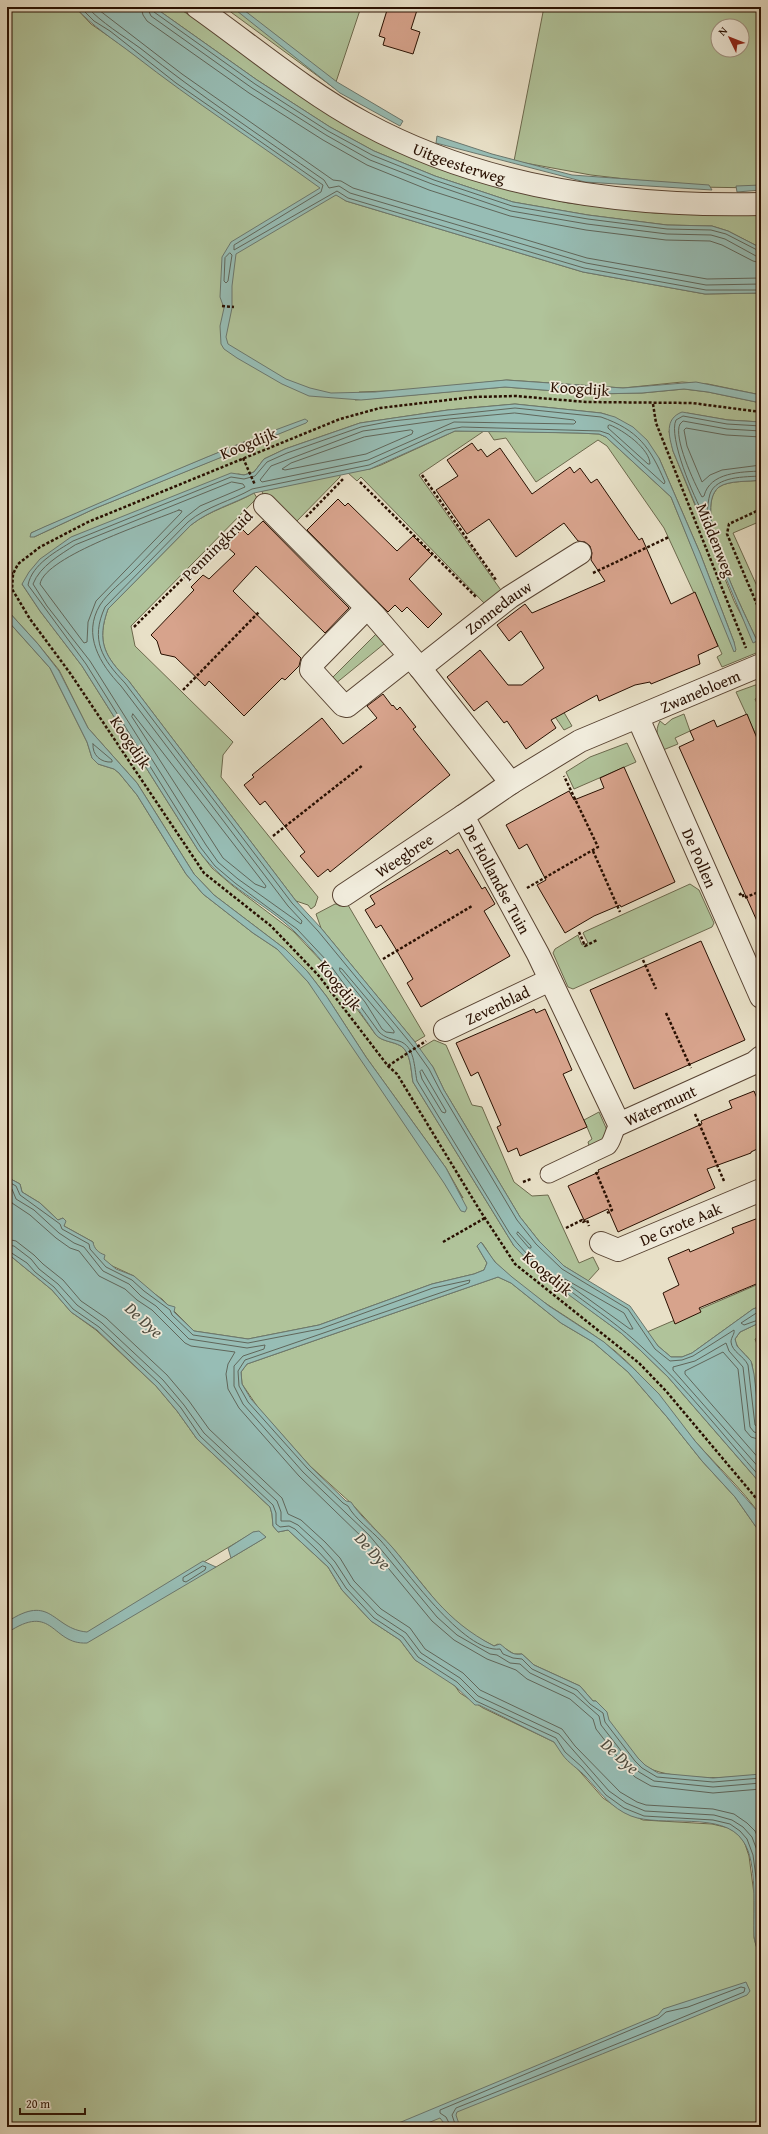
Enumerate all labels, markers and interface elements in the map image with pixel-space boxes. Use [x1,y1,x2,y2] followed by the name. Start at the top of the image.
[710,18,750,58] north arrow
[714,23,731,39] text: N
[409,136,508,190] street label: Uitgeesterweg
[550,374,611,402] street label: Koogdijk
[216,420,281,465] street label: Koogdijk
[690,499,742,581] street label: Middenweg
[176,504,258,586] street label: Penningkruid
[460,574,537,640] street label: Zonnedauw
[656,663,744,719] street label: Zwanebloem
[104,711,158,774] street label: Koogdijk
[458,820,537,938] street label: De Hollandse Tuin
[676,824,723,892] street label: De Pollen
[370,827,438,883] street label: Weegbree
[312,954,369,1016] street label: Koogdijk
[461,979,534,1031] street label: Zevenblad
[620,1078,700,1132] street label: Watermunt
[636,1196,726,1252] street label: De Grote Aak
[518,1245,579,1302] street label: Koogdijk
[119,1295,169,1344] water label: De Dye
[349,1525,398,1575] water label: De Dye
[595,1731,645,1780] water label: De Dye
[20,2090,85,2116] scale bar
[26,2095,50,2112] text: 20 m

